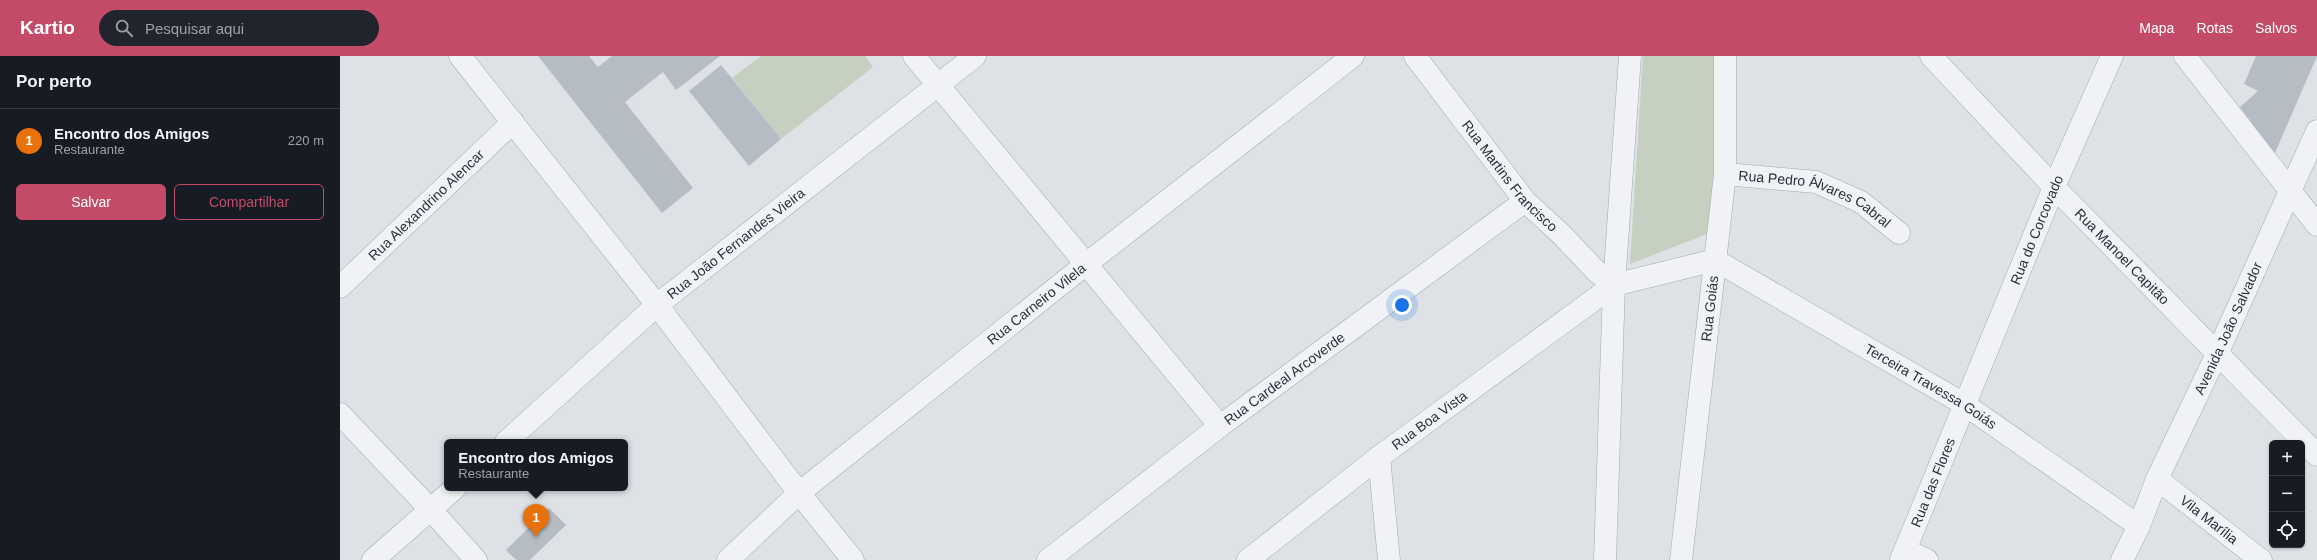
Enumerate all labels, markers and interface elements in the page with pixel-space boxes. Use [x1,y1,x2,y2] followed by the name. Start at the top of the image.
[99,10,379,46] search box
[20,17,75,38] text: Kartio
[113,17,135,39] icon: search
[145,20,244,37] text: Pesquisar aqui
[2139,20,2174,36] text: Mapa
[2196,20,2233,36] text: Rotas
[2255,20,2297,36] text: Salvos
[16,72,92,91] text: Por perto
[1459,117,1561,235] street label: Rua Martins Francisco
[54,125,209,142] text: Encontro dos Amigos
[25,133,33,148] text: 1
[288,133,324,148] text: 220 m
[54,142,125,157] text: Restaurante
[365,146,487,264] street label: Rua Alexandrino Alencar
[1738,167,1894,231] street label: Rua Pedro Álvares Cabral
[2007,172,2066,287] street label: Rua do Corcovado
[16,184,166,220] button: Salvar
[174,184,324,220] button: Compartilhar
[664,184,808,302] street label: Rua João Fernandes Vieira
[2072,205,2173,308] street label: Rua Manoel Capitão
[2191,259,2265,397] street label: Avenida João Salvador
[984,260,1089,348] street label: Rua Carneiro Vilela
[1698,275,1721,342] street label: Rua Goiás
[1392,295,1412,315] your location
[1221,329,1348,428] street label: Rua Cardeal Arcoverde
[1862,340,2000,432] street label: Terceira Travessa Goiás
[1389,387,1470,453] street label: Rua Boa Vista
[1907,435,1958,529] street label: Rua das Flores
[444,439,628,491] popup
[2269,440,2305,548] map controls
[2269,440,2305,476] button: +
[458,449,614,466] text: Encontro dos Amigos
[458,466,529,481] text: Restaurante
[2269,476,2305,512] button: −
[2177,492,2241,547] street label: Vila Marília
[523,504,549,537] pin: 1
[2269,512,2305,548] button: locate

